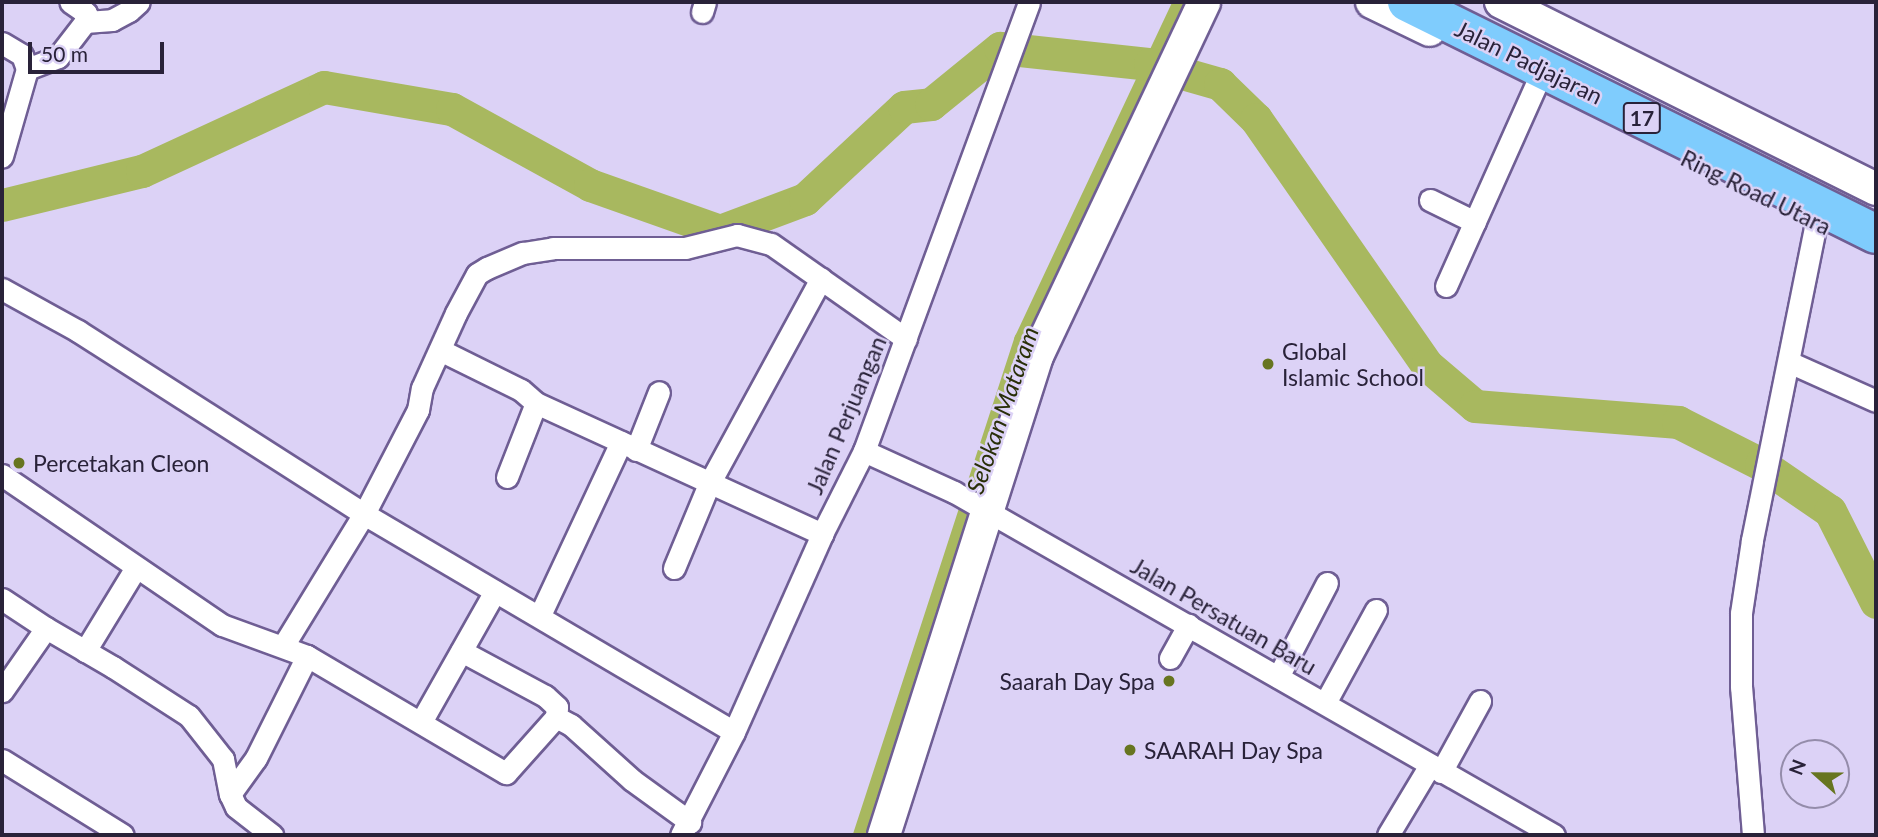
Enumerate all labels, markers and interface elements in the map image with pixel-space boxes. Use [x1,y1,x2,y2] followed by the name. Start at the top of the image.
[1451,14,1607,110] street label: Jalan Padjajaran
[32,28,168,72] scale bar
[41,41,88,66] text: 50 m
[1623,100,1661,136] road number: 17
[1677,144,1835,240] street label: Ring Road Utara
[960,323,1044,497] water label: Selokan Mataram
[800,332,892,498] street label: Jalan Perjuangan
[1282,337,1424,391] place label: Global Islamic School
[1260,356,1276,372] marker: Global Islamic School
[33,449,209,477] place label: Percetakan Cleon
[11,455,27,471] marker: Percetakan Cleon
[1126,552,1322,680] street label: Jalan Persatuan Baru
[999,667,1155,695] place label: Saarah Day Spa
[1161,673,1177,689] marker: Saarah Day Spa
[1144,736,1323,764] place label: SAARAH Day Spa
[1780,739,1850,809] north arrow
[1122,742,1138,758] marker: SAARAH Day Spa
[1783,756,1810,778] text: N

